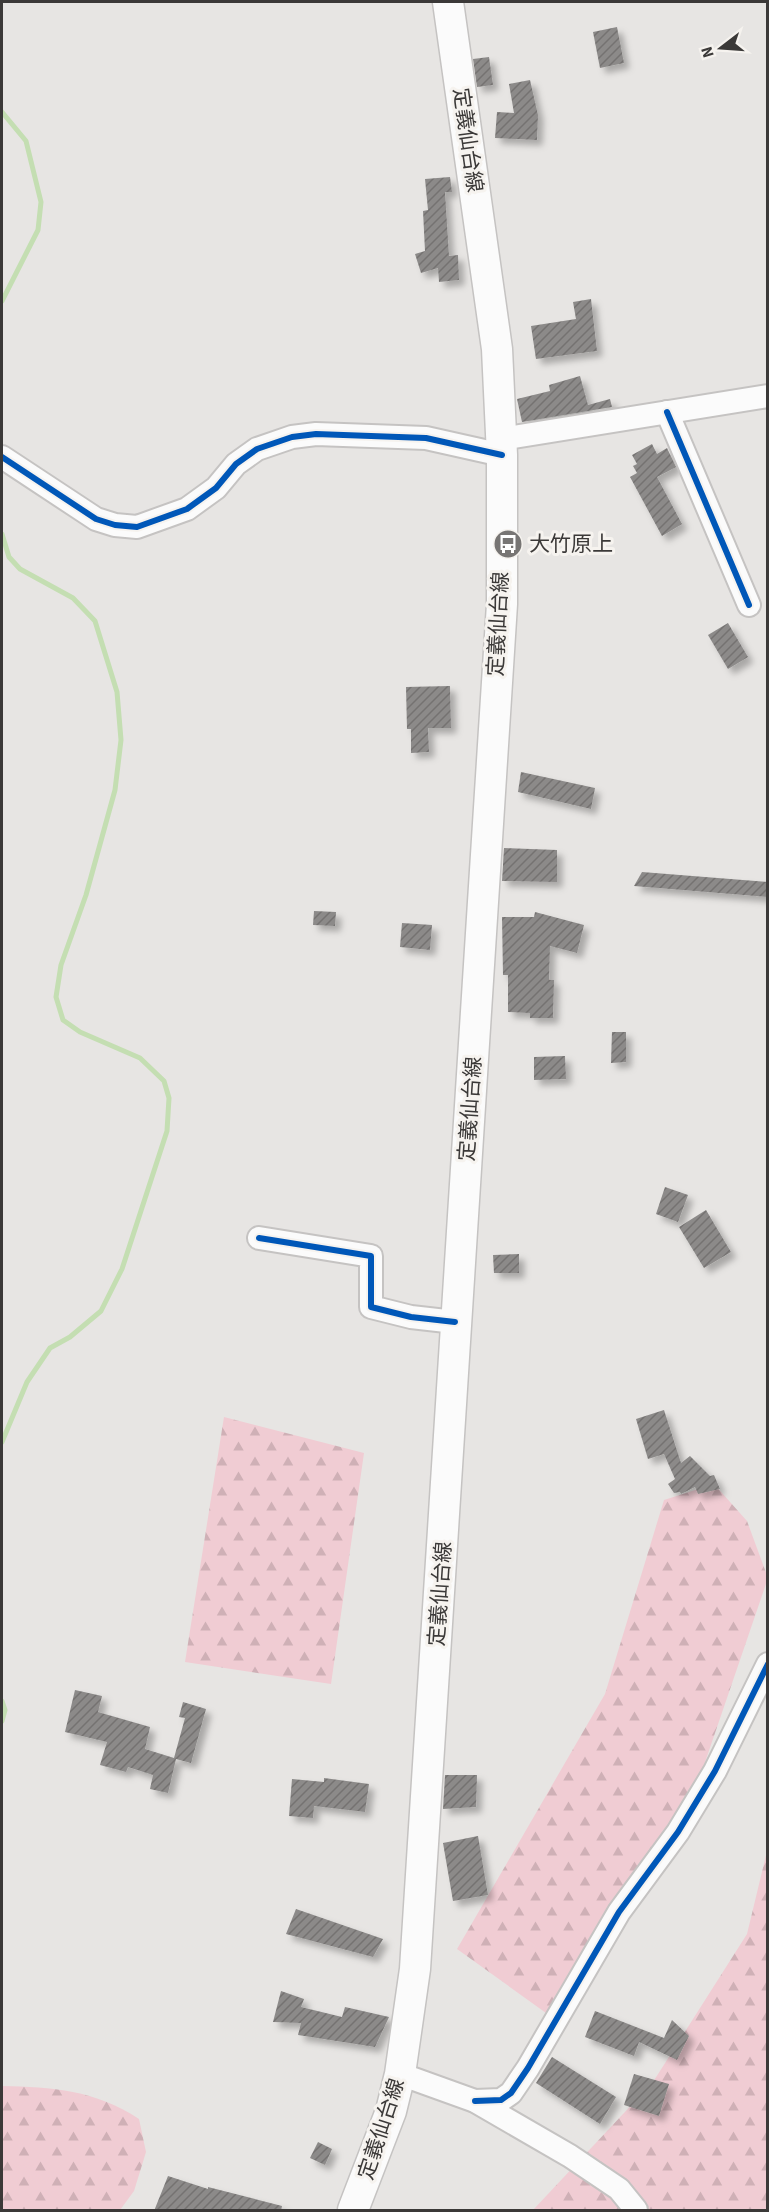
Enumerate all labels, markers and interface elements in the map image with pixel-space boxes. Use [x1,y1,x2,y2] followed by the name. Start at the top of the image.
[691,18,751,78] north arrow
[696,44,720,60] text: N
[446,86,490,194] street label: 定義仙台線
[492,528,524,560] bus stop icon: 大竹原上
[529,529,613,559] place label: 大竹原上
[480,571,516,677] street label: 定義仙台線
[451,1056,489,1162] street label: 定義仙台線
[421,1541,459,1647] street label: 定義仙台線
[351,2074,411,2184] street label: 定義仙台線

